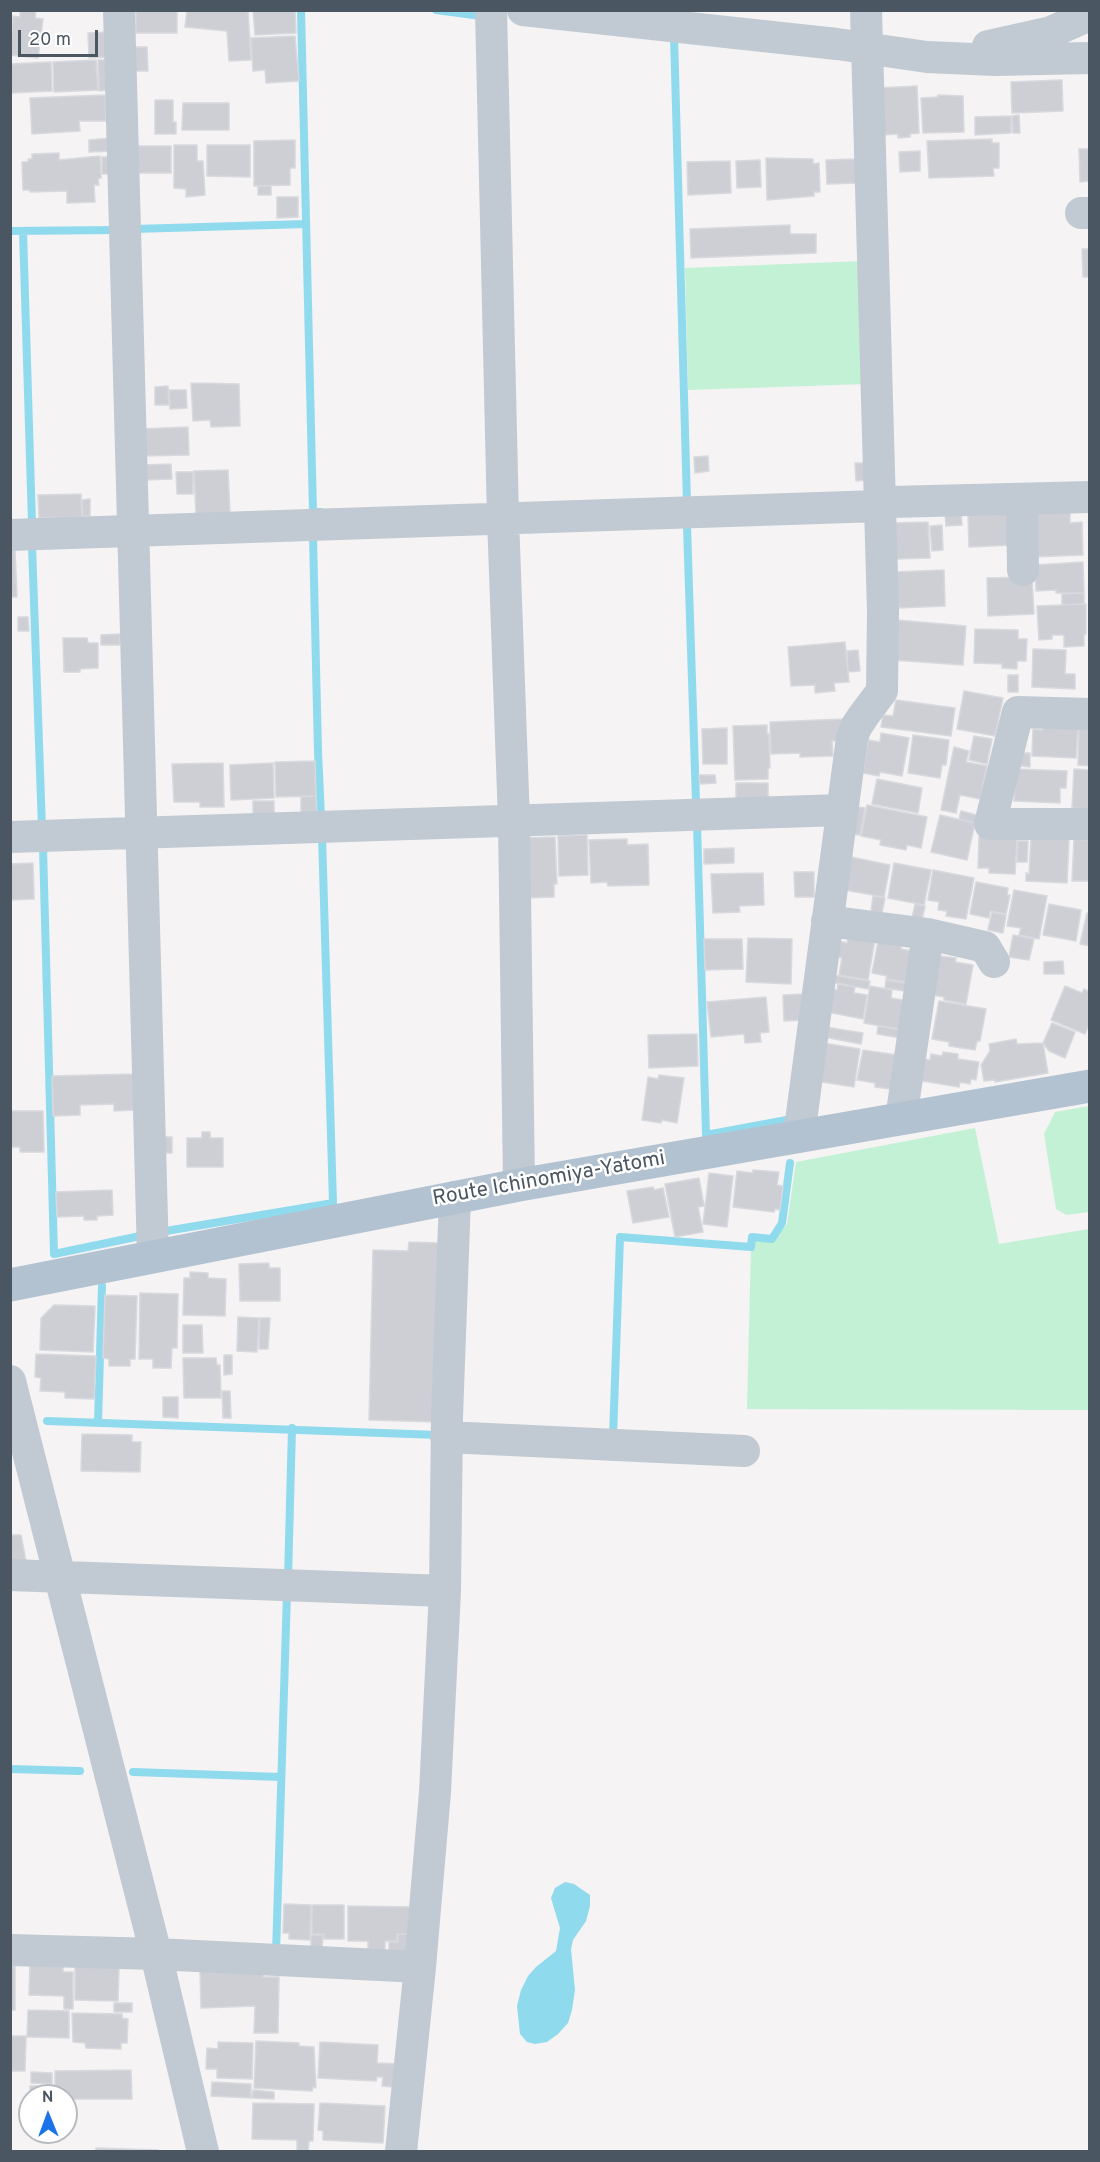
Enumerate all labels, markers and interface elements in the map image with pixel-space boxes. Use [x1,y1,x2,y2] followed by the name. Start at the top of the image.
[21,18,100,56] scale bar
[29,29,71,52] text: 20 m
[431,1147,667,1213] street label: Route Ichinomiya-Yatomi
[18,2084,78,2144] north arrow
[42,2088,54,2108] text: N

